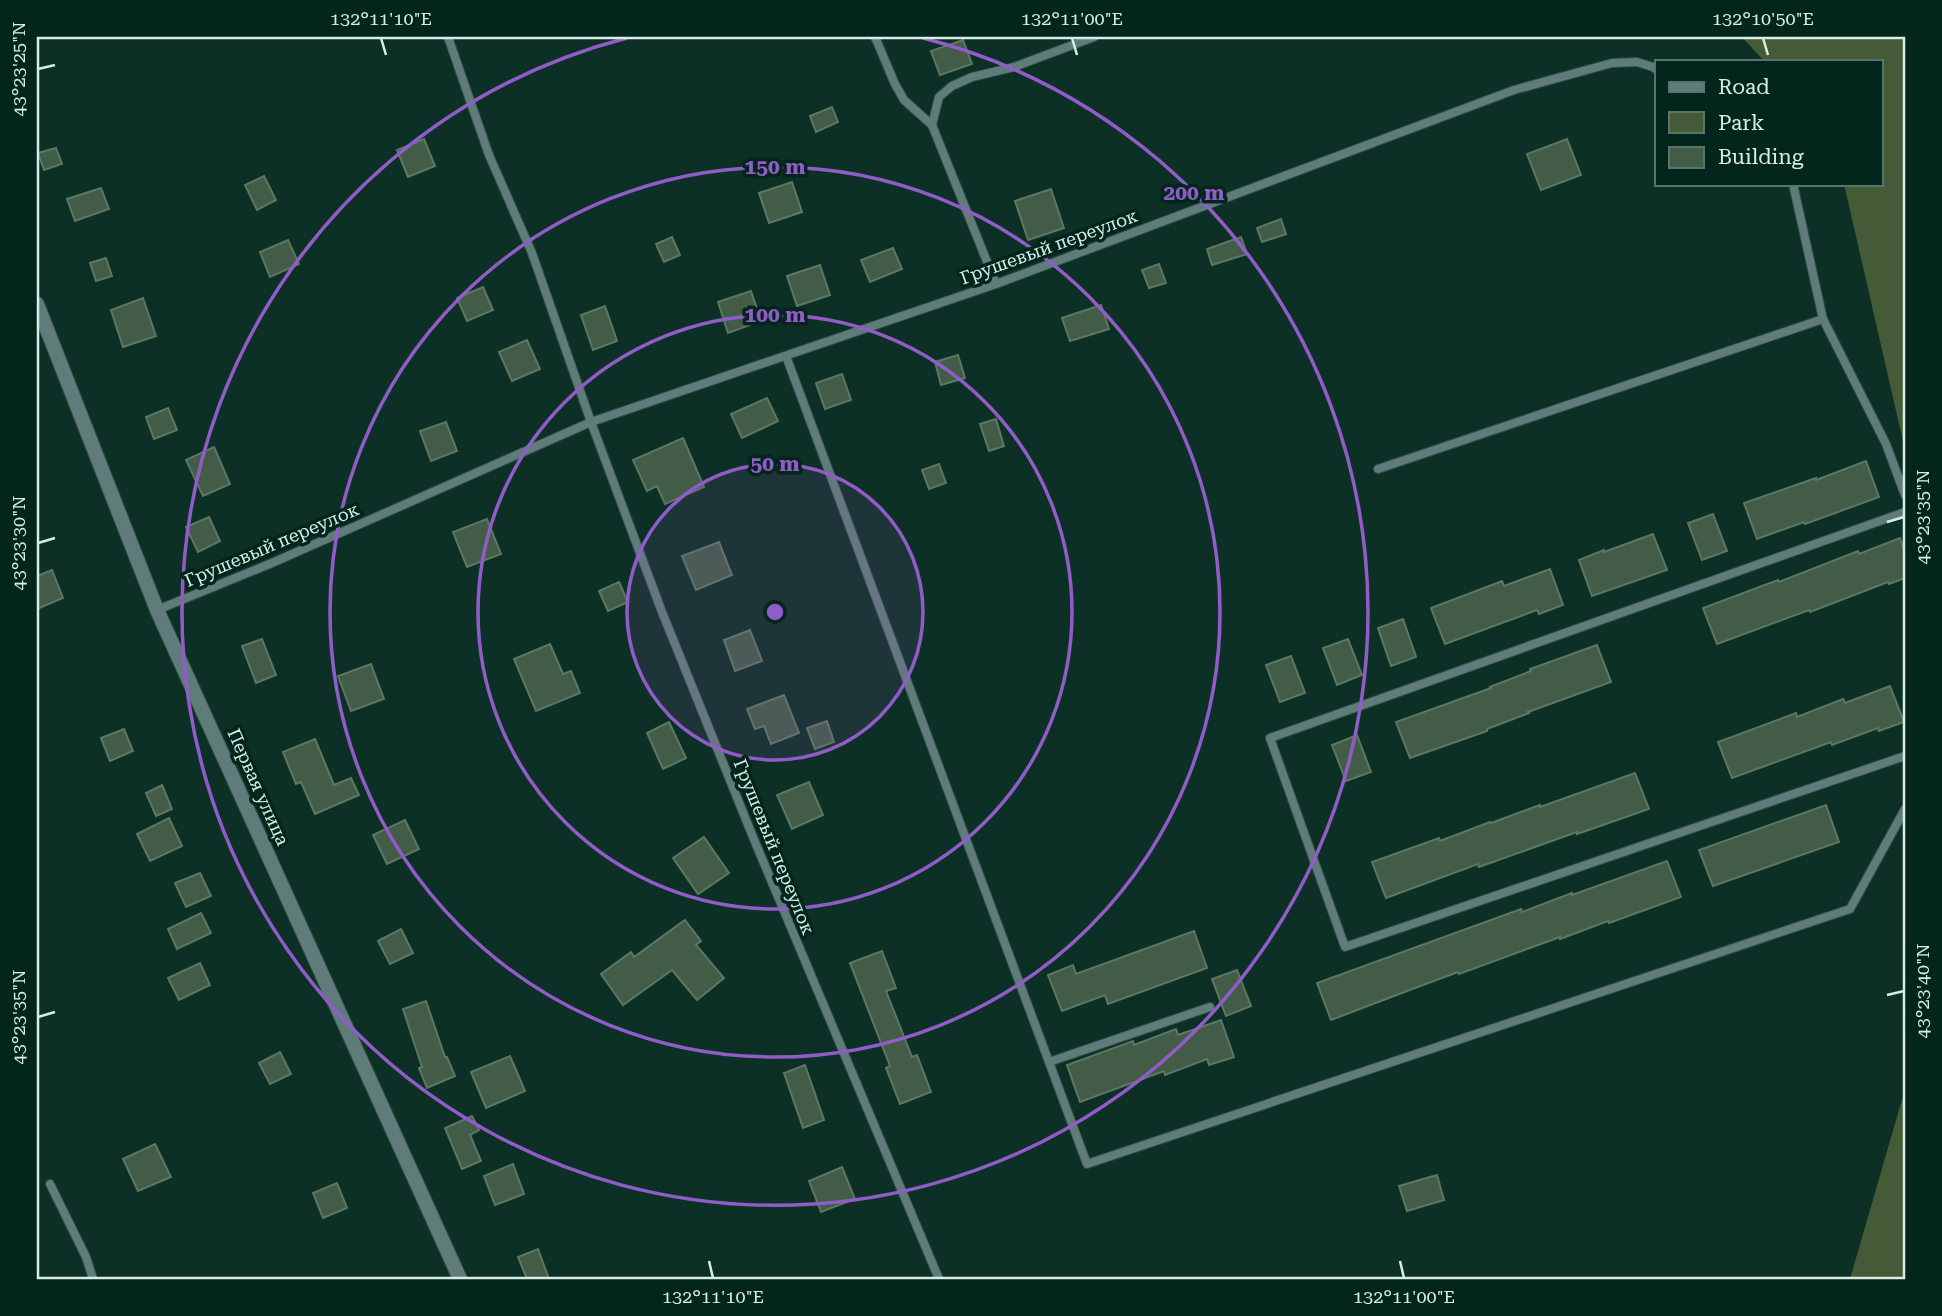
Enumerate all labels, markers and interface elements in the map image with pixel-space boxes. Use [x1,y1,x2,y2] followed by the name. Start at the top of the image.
[330,8,432,29] text: 132°11'10"E
[1021,8,1123,29] text: 132°11'00"E
[1712,8,1814,29] text: 132°10'50"E
[8,22,29,116] text: 43°23'25"N
[1655,60,1882,186] legend
[1718,75,1770,99] text: Road
[1718,111,1764,135] text: Park
[1718,145,1804,169] text: Building
[745,155,805,179] text: 150 m
[1164,181,1224,205] text: 200 m
[957,205,1140,288] street label: Грушевый переулок
[745,303,805,327] text: 100 m
[750,452,800,476] text: 50 m
[1912,470,1933,564] text: 43°23'35"N
[8,496,29,590] text: 43°23'30"N
[181,498,362,591] street label: Грушевый переулок
[763,600,787,624] centre of rings
[223,725,294,849] street label: Первая улица
[730,756,819,938] street label: Грушевый переулок
[1912,944,1933,1038] text: 43°23'40"N
[8,970,29,1064] text: 43°23'35"N
[662,1286,764,1307] text: 132°11'10"E
[1353,1286,1455,1307] text: 132°11'00"E

